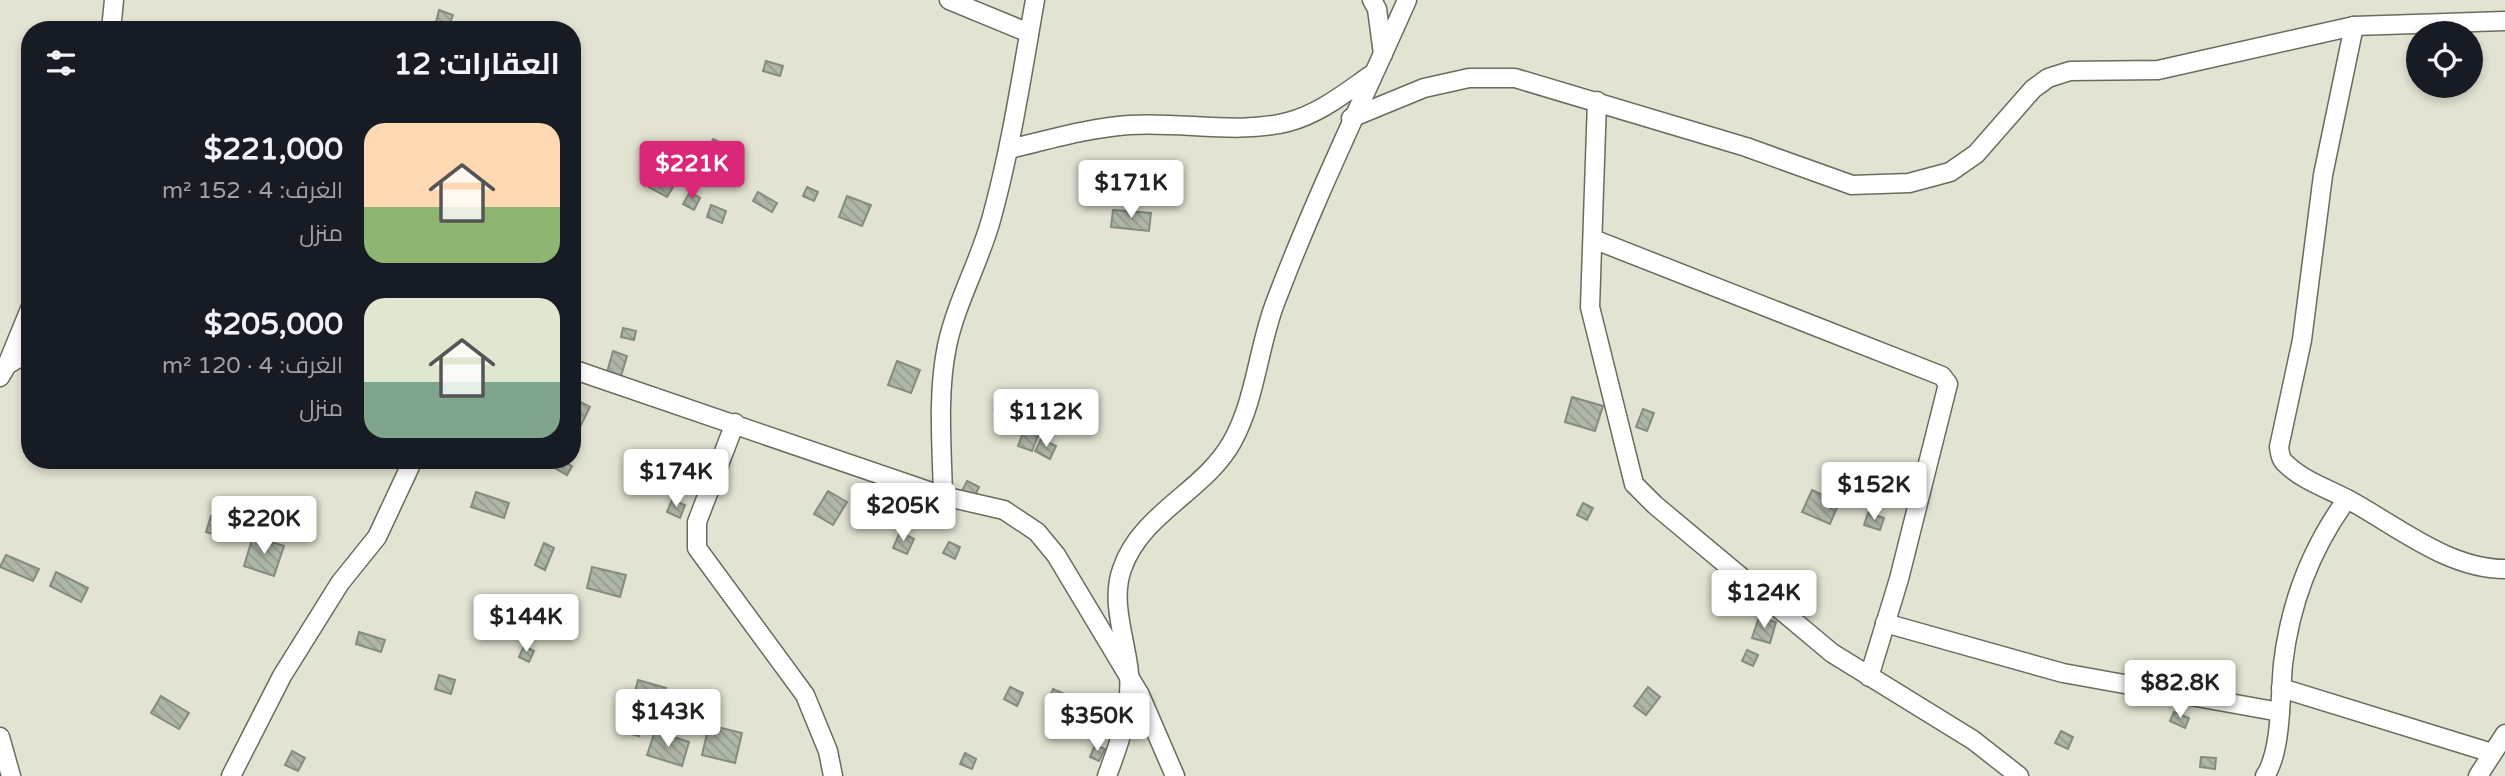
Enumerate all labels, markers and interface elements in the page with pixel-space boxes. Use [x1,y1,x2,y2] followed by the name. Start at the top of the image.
[2406,21,2483,98] map controls
[2406,21,2483,98] button: locate
[42,44,80,82] icon: filters
[393,46,560,83] text: العقارات: 12
[204,131,343,168] text: $221,000
[643,142,741,201] pin: $221K
[656,150,728,178] text: $221K
[420,151,504,235] icon: home
[1082,160,1180,220] pin: $171K
[1095,169,1167,197] text: $171K
[162,177,343,205] text: الغرف: 4 · 152 m²
[299,220,343,248] text: منزل
[204,306,343,343] text: $205,000
[420,326,504,410] icon: home
[162,352,343,380] text: الغرف: 4 · 120 m²
[997,390,1095,449] pin: $112K
[299,395,343,423] text: منزل
[1010,398,1082,426] text: $112K
[627,449,725,509] pin: $174K
[640,458,712,486] text: $174K
[1825,462,1923,522] pin: $152K
[1838,471,1910,499] text: $152K
[854,484,952,543] pin: $205K
[867,492,939,520] text: $205K
[215,496,313,556] pin: $220K
[228,505,300,533] text: $220K
[1715,570,1813,630] pin: $124K
[1728,579,1800,607] text: $124K
[477,594,575,654] pin: $144K
[490,603,562,631] text: $144K
[2123,660,2237,720] pin: $82.8K
[2141,669,2219,697] text: $82.8K
[619,690,717,749] pin: $143K
[1048,694,1146,753] pin: $350K
[632,698,704,726] text: $143K
[1061,702,1133,730] text: $350K

